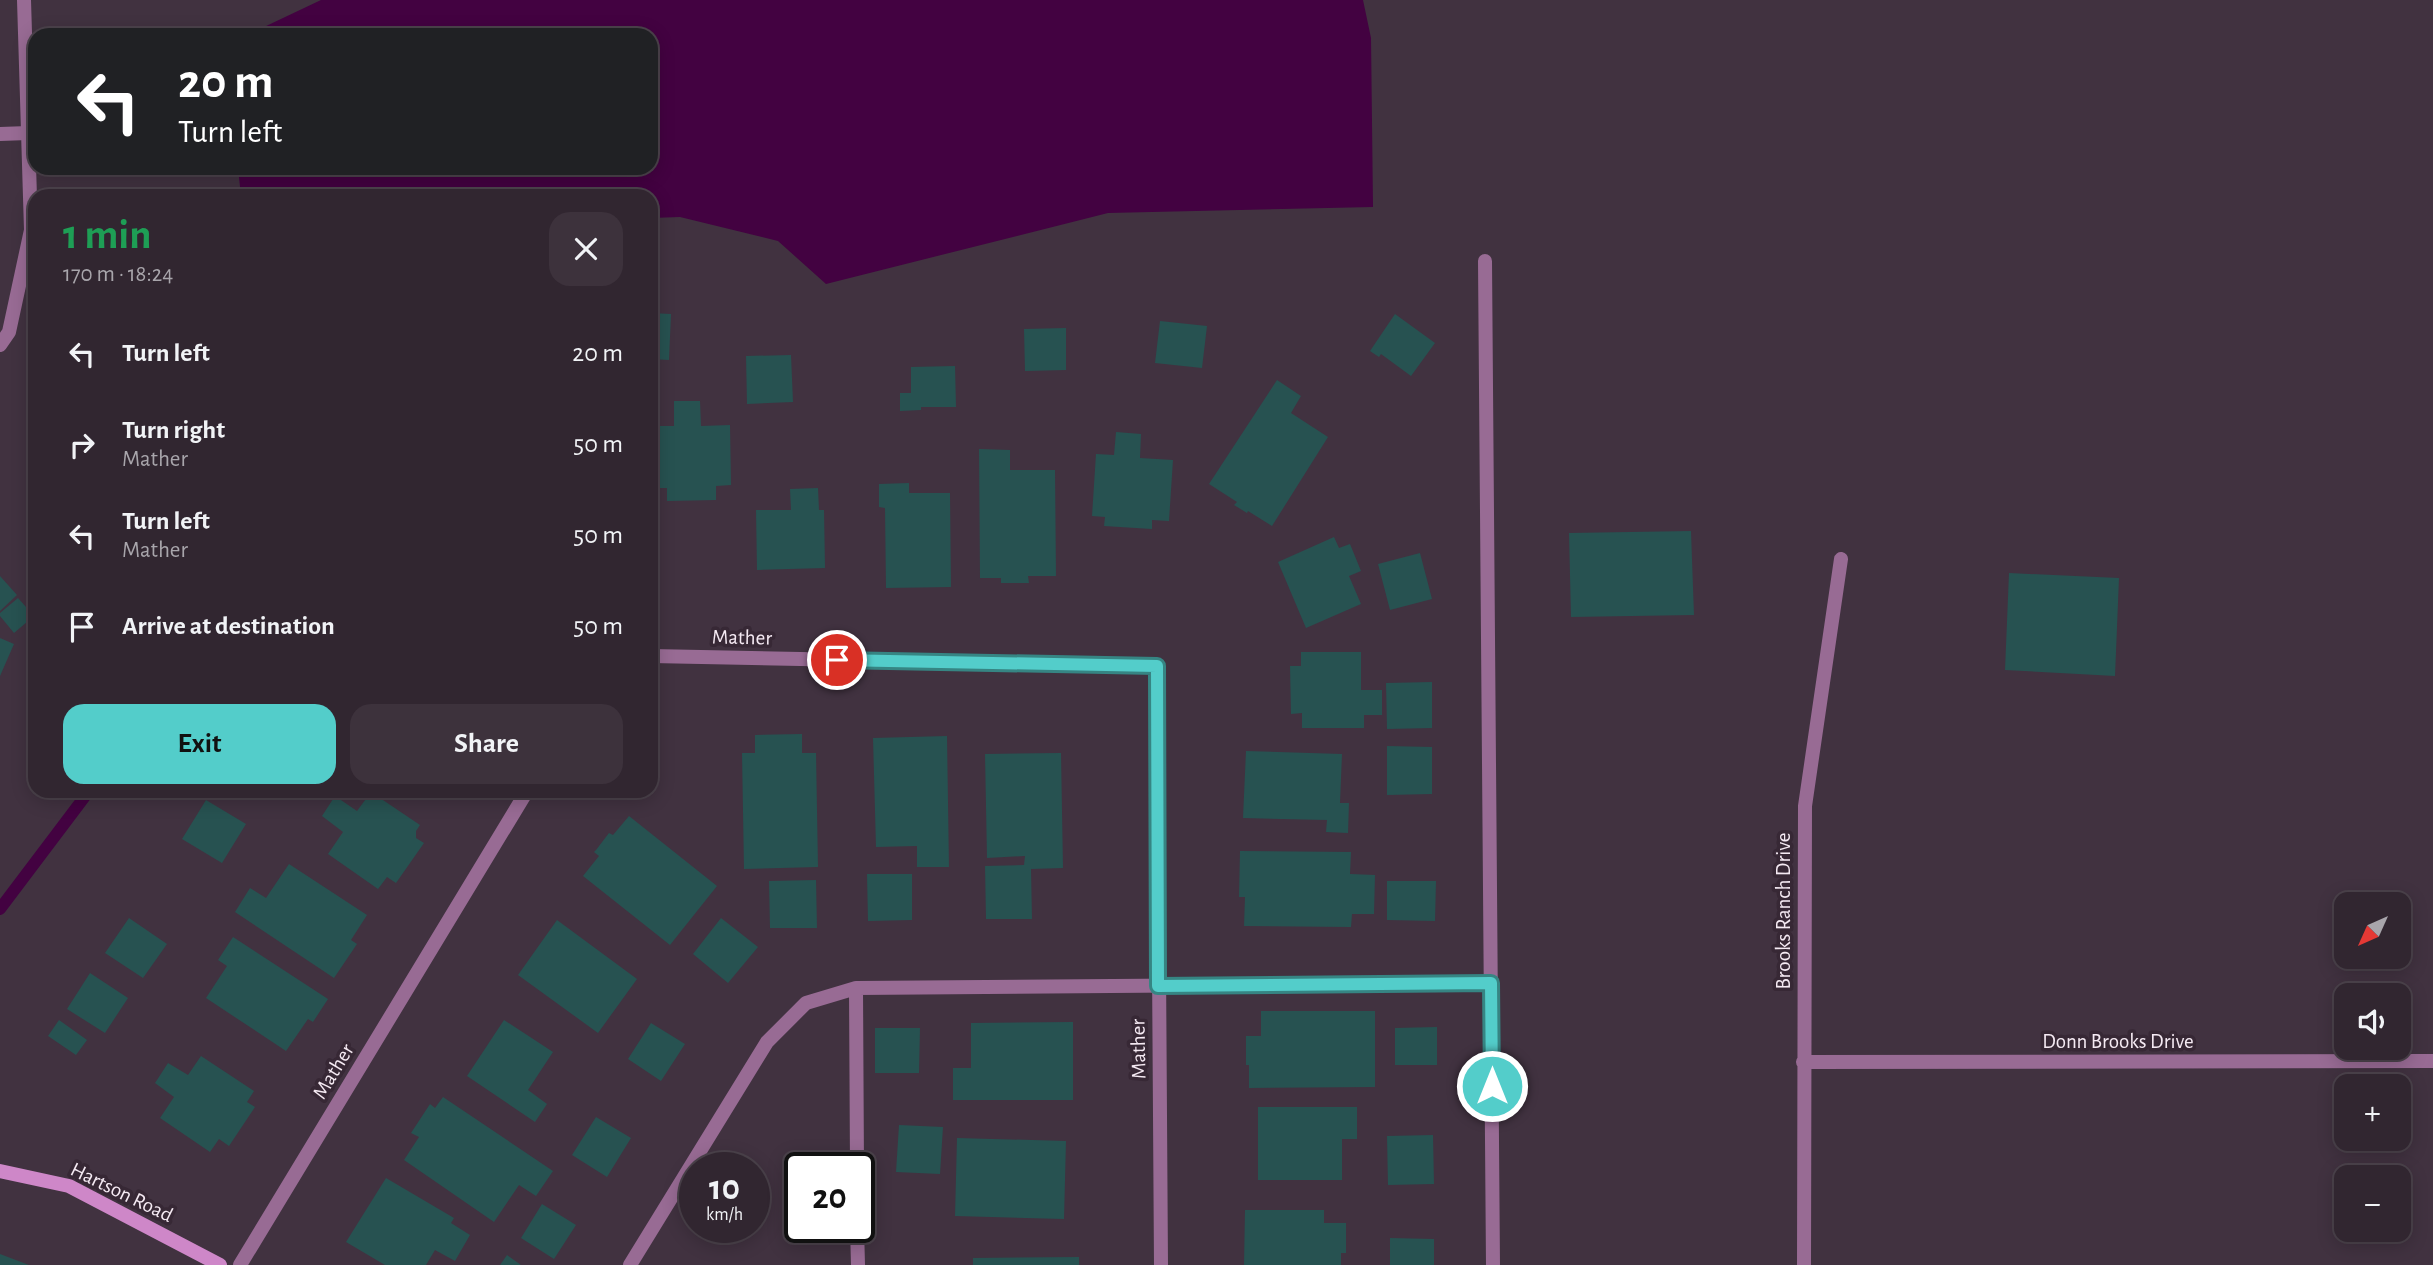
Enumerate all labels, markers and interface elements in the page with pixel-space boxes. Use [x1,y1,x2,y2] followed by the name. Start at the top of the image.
[63,56,154,147] icon: left
[178,58,274,107] text: 20 m
[178,116,282,148] text: Turn left
[549,212,623,286] button: close
[63,214,152,256] text: 1 min
[63,263,173,286] text: 170 m · 18:24
[63,335,101,373] icon: left
[122,340,210,366] text: Turn left
[572,340,623,366] text: 20 m
[122,417,225,443] text: Turn right
[63,426,101,464] icon: right
[573,431,623,457] text: 50 m
[122,448,188,471] text: Mather
[122,508,210,534] text: Turn left
[63,517,101,555] icon: left
[573,522,623,548] text: 50 m
[122,539,188,562] text: Mather
[63,608,101,646] icon: arrive
[122,613,335,639] text: Arrive at destination
[573,613,623,639] text: 50 m
[712,626,772,649] street label: Mather
[807,630,867,690] pin
[818,641,856,679] icon: arrive
[63,704,336,784] button: Exit
[350,704,623,784] button: Share
[1773,833,1794,989] street label: Brooks Ranch Drive
[2334,892,2412,970] north arrow
[2334,892,2411,1242] map controls
[2334,983,2411,1060] button: sound
[1127,1019,1150,1079] street label: Mather
[2042,1031,2194,1052] street label: Donn Brooks Drive
[309,1040,358,1102] street label: Mather
[1455,1049,1529,1123] position arrow
[2334,1074,2411,1151] button: +
[784,1152,875,1243] speed limit sign: 20
[67,1159,176,1226] street label: Hartson Road
[2334,1165,2411,1242] button: −
[709,1171,740,1206] text: 10
[706,1206,743,1224] text: km/h

